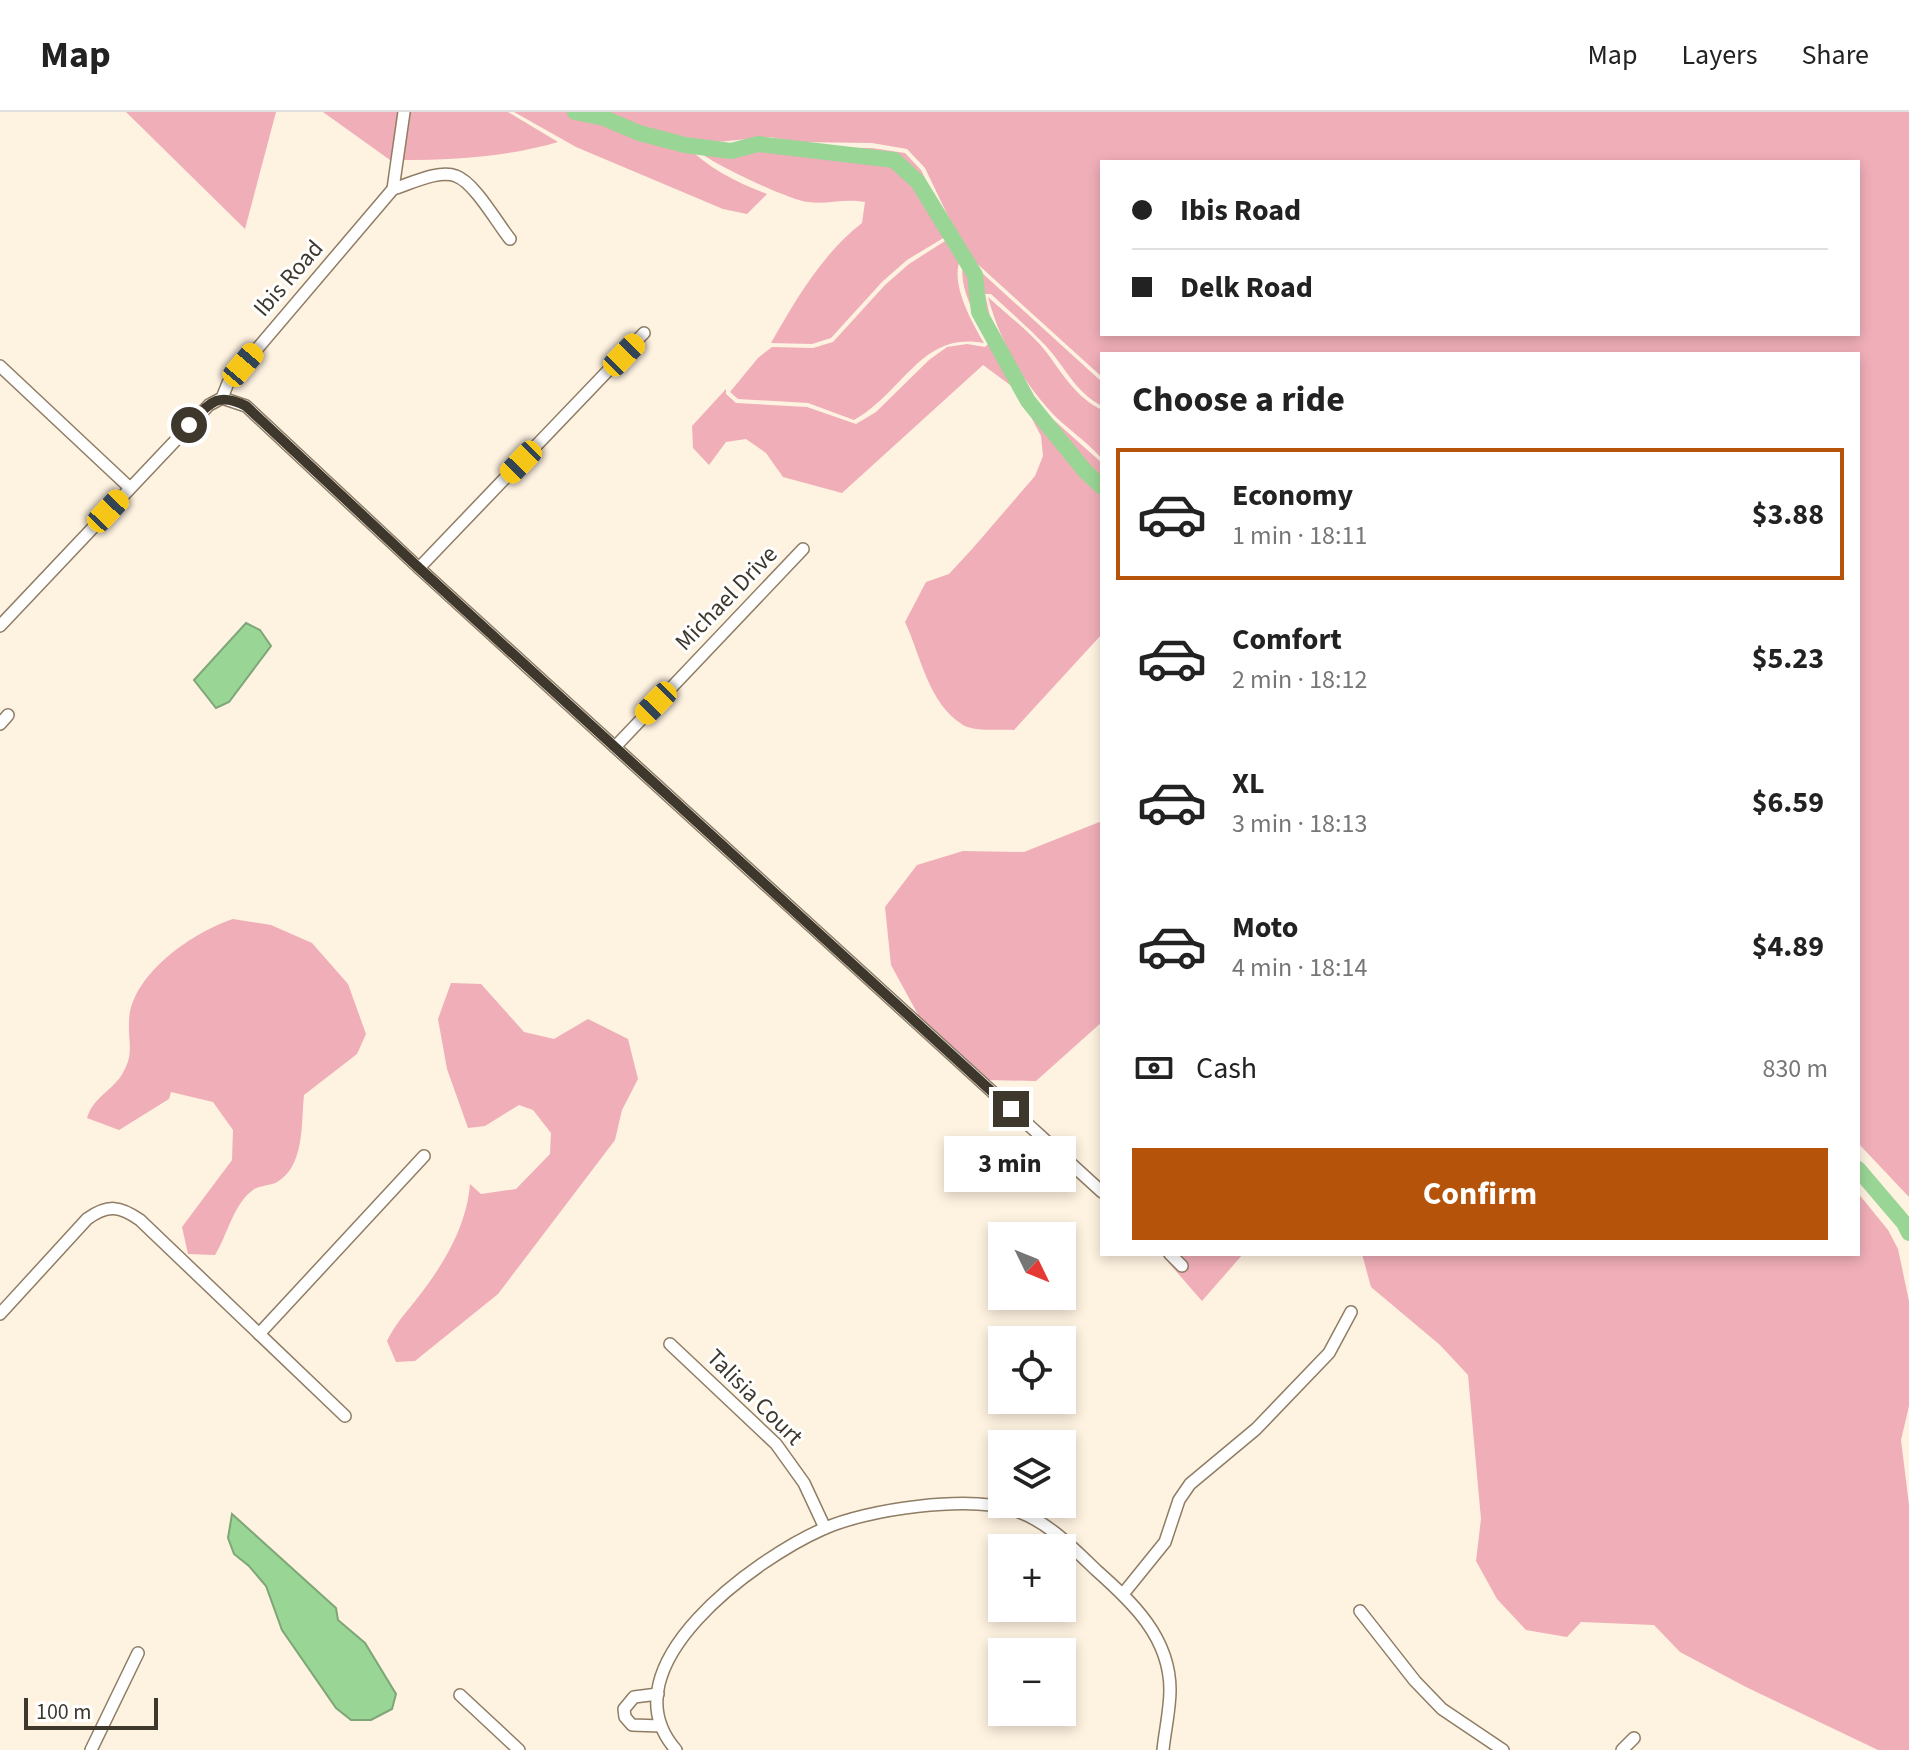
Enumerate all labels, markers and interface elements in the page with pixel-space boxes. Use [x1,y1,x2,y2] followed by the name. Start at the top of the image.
[40,28,111,82] text: Map
[1587,35,1637,75] text: Map
[1681,35,1757,75] text: Layers
[1801,35,1869,75] text: Share
[1180,189,1301,232] text: Ibis Road
[245,232,332,324] street label: Ibis Road
[1180,266,1313,309] text: Delk Road
[599,329,649,381] car
[218,339,268,391] car
[1132,374,1345,425] text: Choose a ride
[171,407,207,443] route start
[496,436,546,488] car
[1232,474,1353,517] text: Economy
[1136,478,1208,550] icon: car
[83,485,133,537] car
[1752,493,1824,536] text: $3.88
[1232,517,1367,554] text: 1 min · 18:11
[667,538,786,659] street label: Michael Drive
[1232,618,1342,661] text: Comfort
[1136,622,1208,694] icon: car
[1752,637,1824,680] text: $5.23
[1232,661,1367,698] text: 2 min · 18:12
[631,677,681,729] car
[1232,762,1265,805] text: XL
[1136,766,1208,838] icon: car
[1752,781,1824,824] text: $6.59
[1232,805,1367,842] text: 3 min · 18:13
[1232,906,1298,949] text: Moto
[1136,910,1208,982] icon: car
[1752,925,1824,968] text: $4.89
[1232,949,1367,986] text: 4 min · 18:14
[1132,1046,1176,1090] icon: cash
[1196,1047,1257,1090] text: Cash
[1762,1050,1828,1087] text: 830 m
[993,1091,1029,1127] route end
[945,1137,1077,1193] callout: 3 min
[978,1145,1042,1182] text: 3 min
[1132,1148,1828,1240] button: Confirm
[988,1222,1076,1310] north arrow
[988,1222,1076,1726] map controls
[988,1326,1076,1414] button: locate
[698,1341,811,1454] street label: Talisia Court
[988,1430,1076,1518] button: layers
[988,1534,1076,1622] button: +
[988,1638,1076,1726] button: −
[24,1694,158,1730] scale bar
[36,1696,91,1728] text: 100 m

